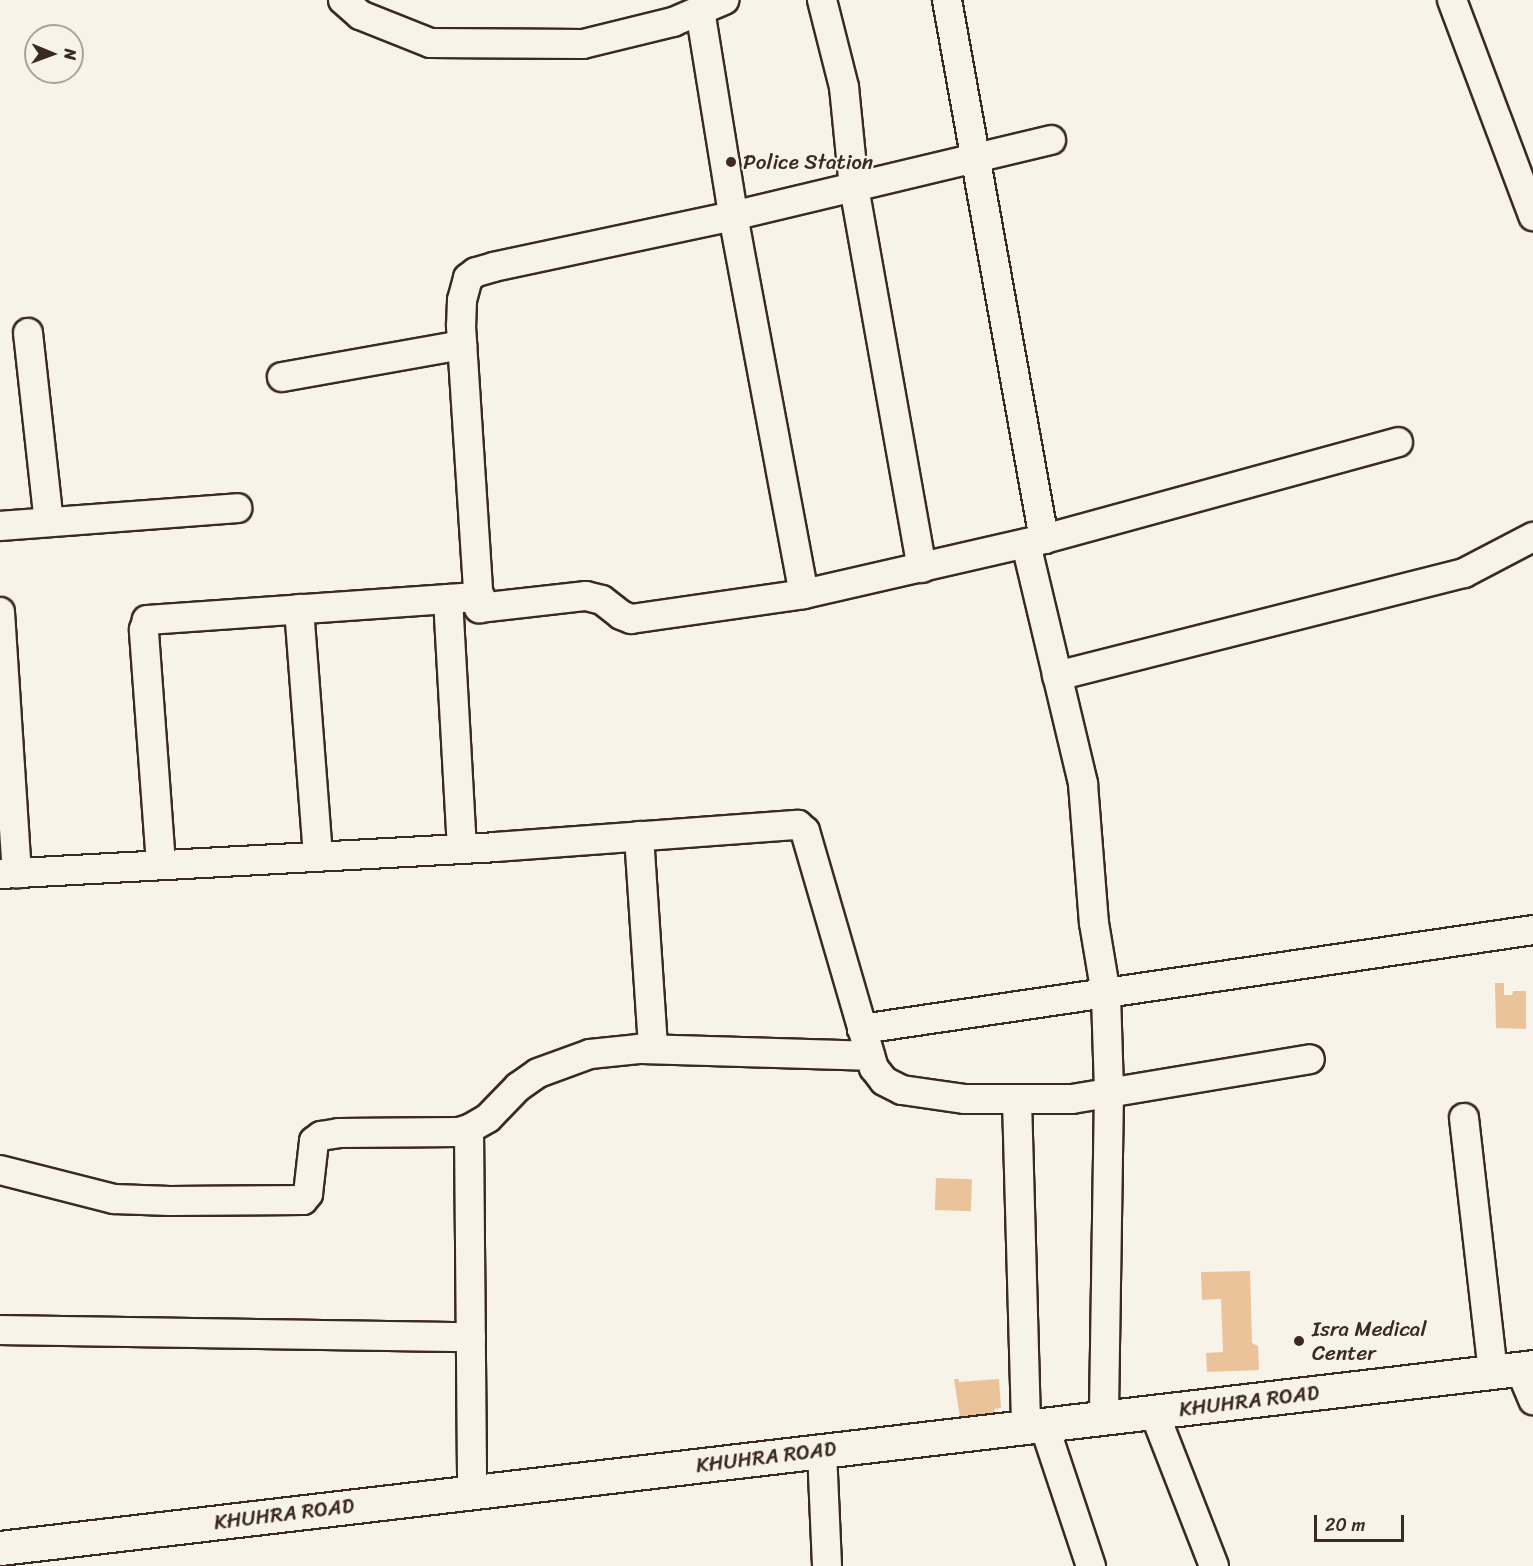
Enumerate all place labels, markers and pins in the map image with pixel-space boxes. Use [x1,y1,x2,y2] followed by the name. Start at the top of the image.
[743,149,874,175] place label: Police Station
[724,155,738,169] marker: Police Station
[1312,1316,1426,1366] place label: Isra Medical Center
[1290,1332,1308,1350] marker: Isra Medical Center

